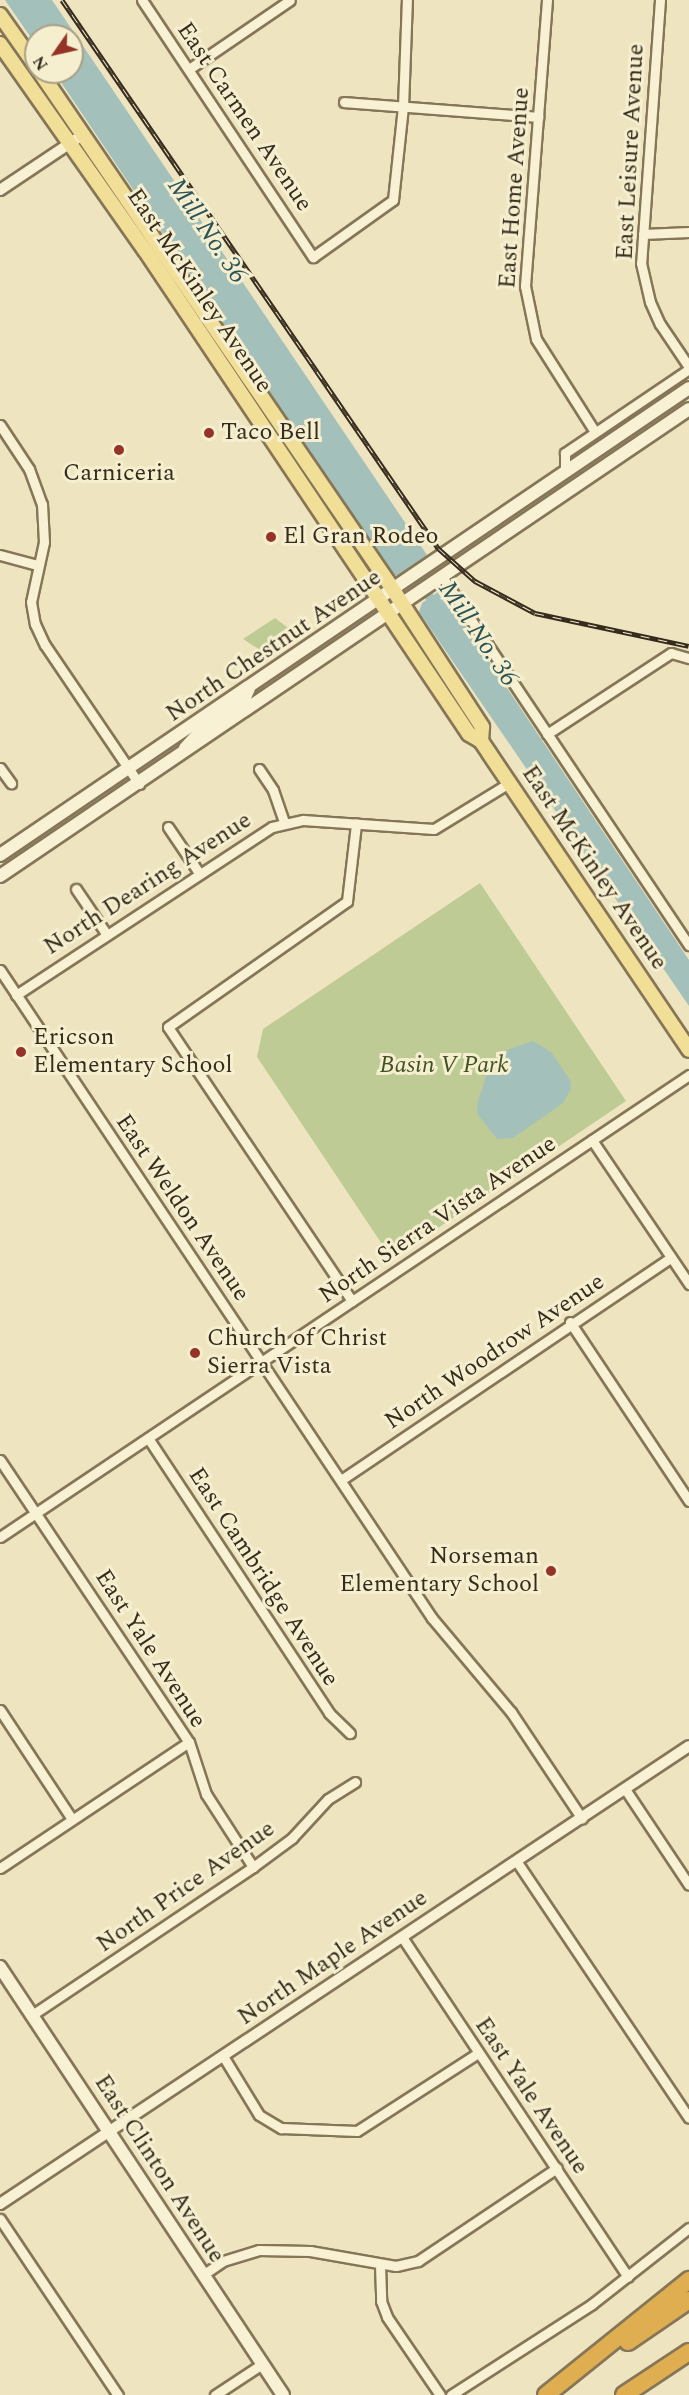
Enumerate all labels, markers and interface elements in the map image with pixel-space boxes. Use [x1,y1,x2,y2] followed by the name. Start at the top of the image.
[170,17,318,217] street label: East Carmen Avenue
[24,24,84,84] north arrow
[611,43,651,261] street label: East Leisure Avenue
[27,51,54,75] text: N
[494,86,536,290] street label: East Home Avenue
[160,172,254,290] water label: Mill No. 36
[120,183,278,399] street label: East McKinley Avenue
[221,419,320,447] place label: Taco Bell
[202,426,216,440] marker: Taco Bell
[112,443,126,457] marker: Carniceria
[63,460,175,488] place label: Carniceria
[283,523,439,551] place label: El Gran Rodeo
[264,530,278,544] marker: El Gran Rodeo
[161,563,387,729] street label: North Chestnut Avenue
[431,575,525,693] water label: Mill No. 36
[515,760,673,976] street label: East McKinley Avenue
[39,806,257,962] street label: North Dearing Avenue
[33,1024,233,1080] place label: Ericson Elementary School
[14,1045,28,1059] marker: Ericson Elementary School
[379,1052,509,1080] park label: Basin V Park
[109,1109,255,1307] street label: East Weldon Avenue
[314,1130,562,1310] street label: North Sierra Vista Avenue
[380,1268,610,1436] street label: North Woodrow Avenue
[207,1325,387,1381] place label: Church of Christ Sierra Vista
[188,1346,202,1360] marker: Church of Christ Sierra Vista
[181,1462,345,1692] street label: East Cambridge Avenue
[339,1543,539,1599] place label: Norseman Elementary School
[88,1564,212,1734] street label: East Yale Avenue
[544,1564,558,1578] marker: Norseman Elementary School
[91,1815,281,1959] street label: North Price Avenue
[233,1884,433,2032] street label: North Maple Avenue
[468,2012,594,2180] street label: East Yale Avenue
[87,2069,231,2269] street label: East Clinton Avenue

